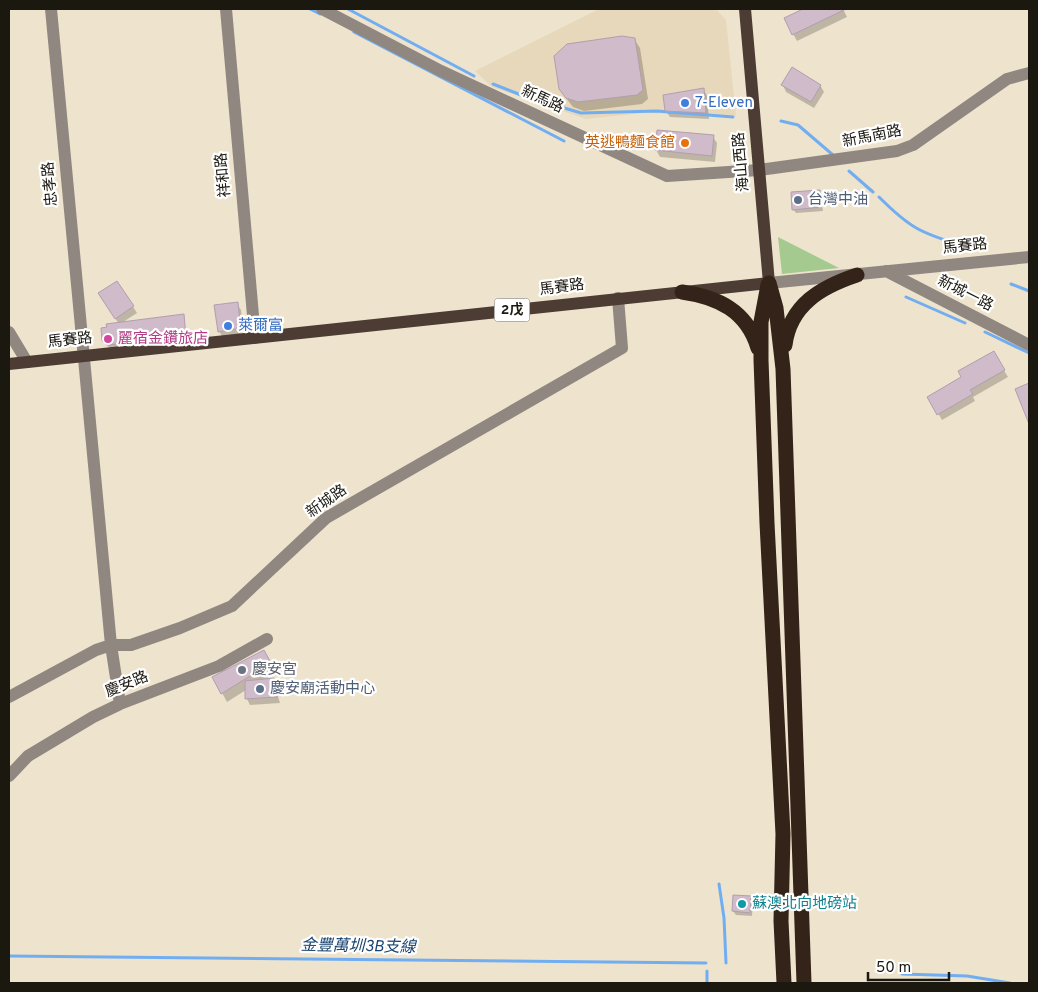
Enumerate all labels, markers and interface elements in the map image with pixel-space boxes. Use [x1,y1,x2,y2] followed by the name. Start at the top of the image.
[518,82,566,118] street label: 新馬路
[695,94,753,113] place label: 7-Eleven
[679,97,691,109] marker: 7-Eleven
[841,122,903,152] street label: 新馬南路
[730,131,754,193] street label: 海山西路
[585,133,675,153] place label: 英逃鴨麵食館
[679,137,691,149] marker: 英逃鴨麵食館
[213,152,235,198] street label: 祥和路
[40,161,62,207] street label: 忠孝路
[808,191,868,210] place label: 台灣中油
[792,194,804,206] marker: 台灣中油
[942,234,988,259] street label: 馬賽路
[934,272,996,316] street label: 新城一路
[538,275,585,300] street label: 馬賽路
[494,298,530,322] road number: 2戊
[238,317,283,336] place label: 萊爾富
[222,320,234,332] marker: 萊爾富
[47,328,93,353] street label: 馬賽路
[118,329,208,349] place label: 麗宿金鑽旅店
[102,333,114,345] marker: 麗宿金鑽旅店
[303,481,351,523] street label: 新城路
[252,660,297,680] place label: 慶安宮
[236,664,248,676] marker: 慶安宮
[102,667,151,702] street label: 慶安路
[270,679,375,699] place label: 慶安廟活動中心
[254,683,266,695] marker: 慶安廟活動中心
[752,894,857,914] place label: 蘇澳北向地磅站
[736,898,748,910] marker: 蘇澳北向地磅站
[300,936,418,958] water label: 金豐萬圳3B支線
[868,950,949,982] scale bar
[876,959,911,978] text: 50 m

